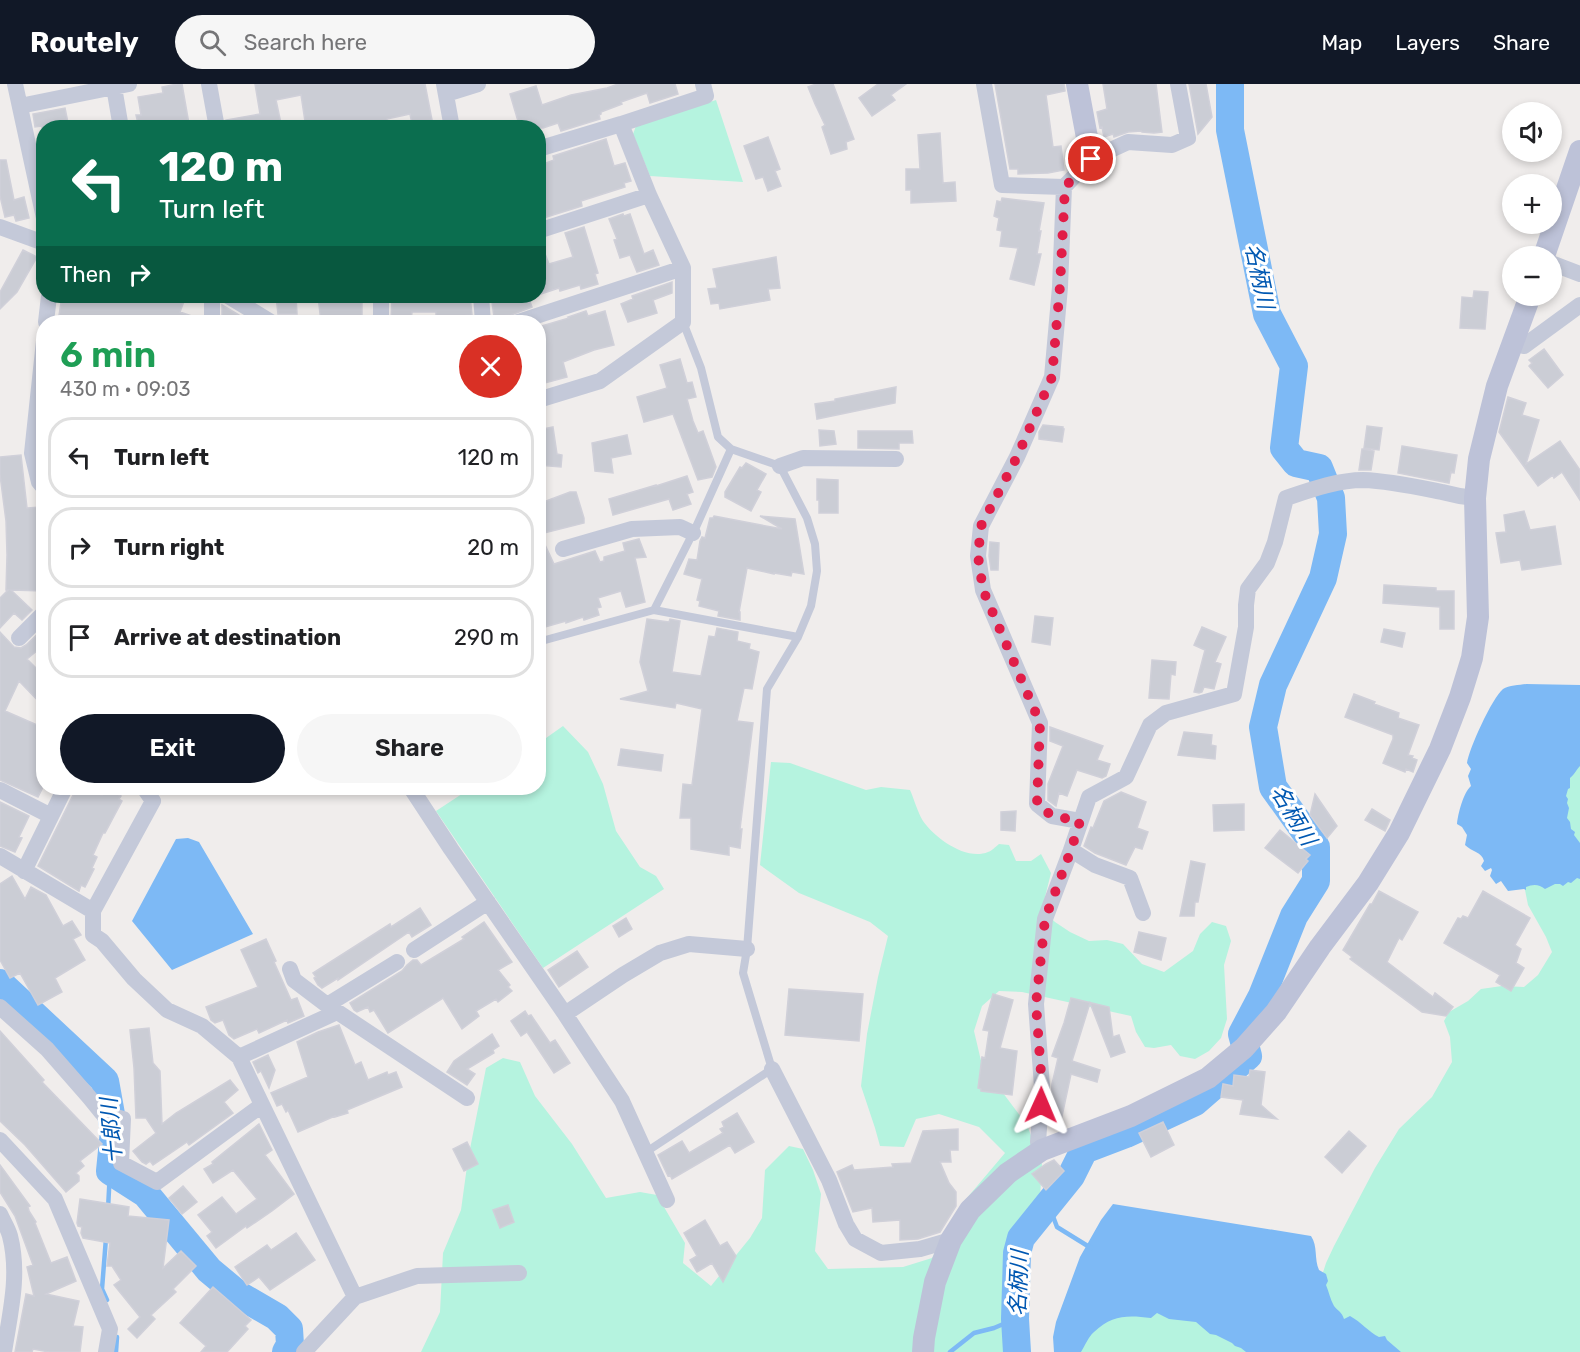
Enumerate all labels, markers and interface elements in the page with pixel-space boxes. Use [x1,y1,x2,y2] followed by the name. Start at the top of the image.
[175,15,595,69] search box
[30,26,139,59] text: Routely
[196,26,229,59] icon: search
[244,29,367,56] text: Search here
[1321,30,1362,55] text: Map
[1395,30,1460,55] text: Layers
[1493,30,1550,55] text: Share
[1502,102,1562,306] map controls
[1502,102,1562,162] button: sound
[1065,133,1116,184] pin
[159,142,283,192] text: 120 m
[1074,142,1107,175] icon: arrive
[60,144,138,222] icon: left
[1502,174,1562,234] button: +
[159,193,264,225] text: Turn left
[1239,241,1280,313] water label: 名柄川
[1502,246,1562,306] button: −
[123,258,156,291] icon: right
[60,261,111,288] text: Then
[60,333,156,376] text: 6 min
[459,335,522,398] button: close
[60,377,191,401] text: 430 m · 09:03
[63,441,96,474] icon: left
[114,444,209,471] text: Turn left
[458,444,519,471] text: 120 m
[63,531,96,564] icon: right
[114,534,224,561] text: Turn right
[467,534,519,561] text: 20 m
[63,621,96,654] icon: arrive
[114,624,341,651] text: Arrive at destination
[454,624,519,651] text: 290 m
[60,714,285,783] button: Exit
[297,714,522,783] button: Share
[1265,780,1323,852] water label: 名柄川
[1009,1073,1073,1137] position arrow
[95,1095,128,1165] water label: 十郎川
[1004,1248,1033,1316] water label: 名柄川

